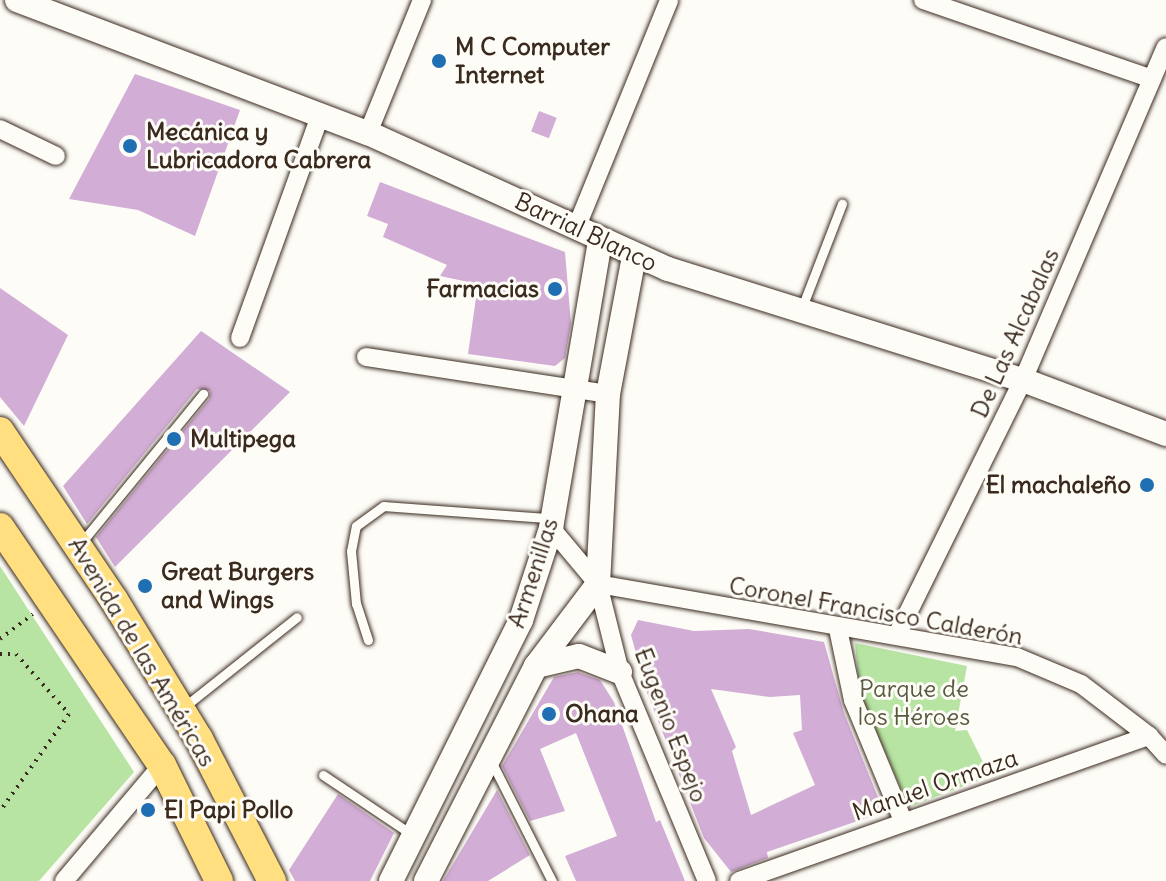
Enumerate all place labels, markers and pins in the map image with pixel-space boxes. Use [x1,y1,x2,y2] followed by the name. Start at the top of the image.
[455,33,610,89] place label: M C Computer Internet
[430,52,448,70] marker: M C Computer Internet
[146,118,371,174] place label: Mecánica y Lubricadora Cabrera
[121,137,139,155] marker: Mecánica y Lubricadora Cabrera
[426,275,539,303] place label: Farmacias
[546,280,564,298] marker: Farmacias
[190,425,296,453] place label: Multipega
[165,430,183,448] marker: Multipega
[986,471,1131,499] place label: El machaleño
[1138,476,1156,494] marker: El machaleño
[161,558,314,614] place label: Great Burgers and Wings
[136,577,154,595] marker: Great Burgers and Wings
[565,700,639,728] place label: Ohana
[540,705,558,723] marker: Ohana
[164,796,293,824] place label: El Papi Pollo
[139,801,157,819] marker: El Papi Pollo

